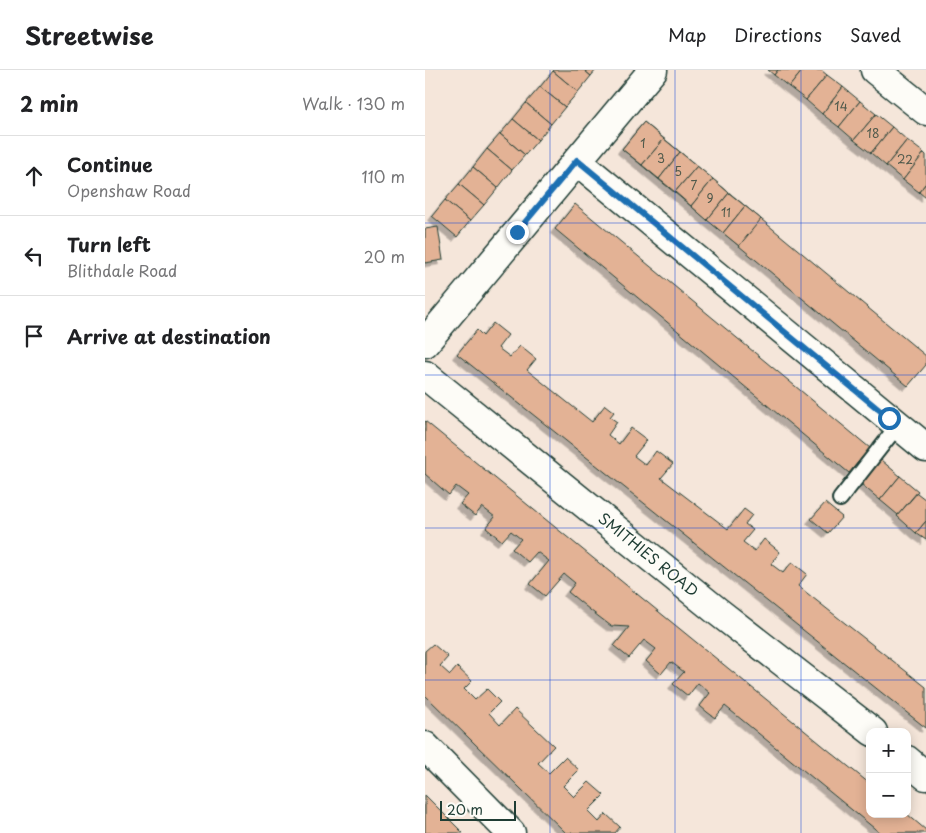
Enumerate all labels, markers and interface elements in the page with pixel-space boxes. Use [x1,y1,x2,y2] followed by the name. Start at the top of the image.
[25,17,154,53] text: Streetwise
[668,21,706,48] text: Map
[734,21,822,48] text: Directions
[850,21,901,48] text: Saved
[20,87,79,119] text: 2 min
[302,91,405,115] text: Walk · 130 m
[834,97,848,115] house number: 14
[867,124,879,142] house number: 18
[640,134,646,152] house number: 1
[657,149,665,167] house number: 3
[67,150,153,178] text: Continue
[897,150,913,168] house number: 22
[20,162,48,190] icon: ahead
[674,162,682,180] house number: 5
[362,164,405,188] text: 110 m
[691,176,698,194] house number: 7
[67,178,191,202] text: Openshaw Road
[706,189,714,207] house number: 9
[721,203,731,221] house number: 11
[506,221,529,244] route end
[67,230,151,258] text: Turn left
[20,242,48,270] icon: left
[364,244,405,268] text: 20 m
[67,258,177,282] text: Blithdale Road
[20,322,48,350] icon: arrive
[67,322,271,350] text: Arrive at destination
[878,407,901,430] route start
[594,506,704,602] street label: SMITHIES ROAD
[866,728,911,818] map controls
[866,728,911,773] button: +
[866,773,911,818] button: −
[440,798,516,821] scale bar
[447,799,483,820] text: 20 m

